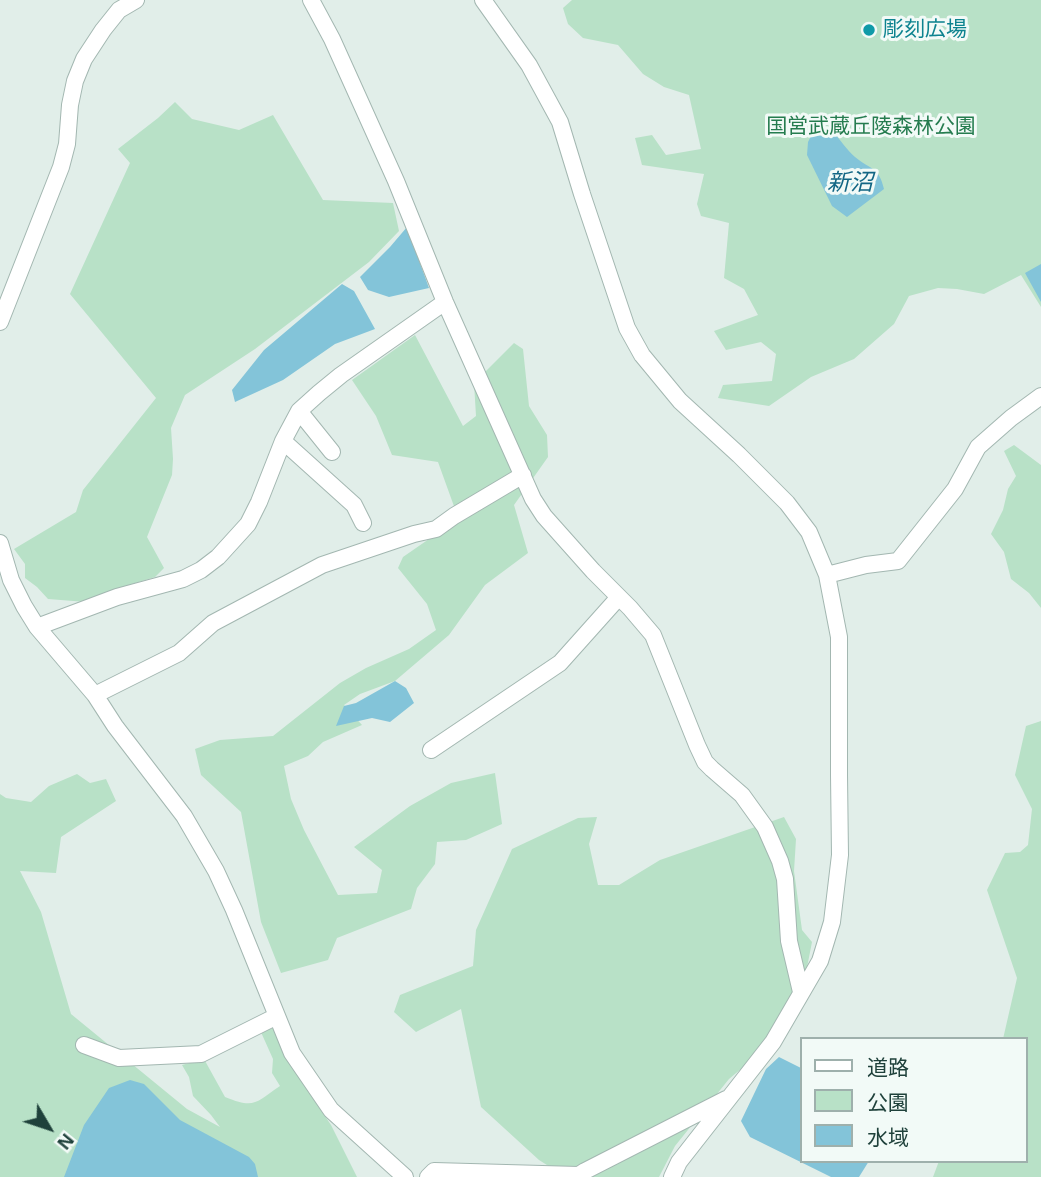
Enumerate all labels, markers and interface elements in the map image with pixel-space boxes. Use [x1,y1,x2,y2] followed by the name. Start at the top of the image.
[883,17,967,43] place label: 彫刻広場
[861,22,877,38] marker: 彫刻広場
[766,114,976,140] park label: 国営武蔵丘陵森林公園
[827,170,873,198] water label: 新沼
[800,1037,1027,1163] legend
[867,1056,909,1079] text: 道路
[867,1091,909,1114] text: 公園
[14,1093,84,1163] north arrow
[867,1126,909,1149] text: 水域
[53,1130,78,1153] text: N

